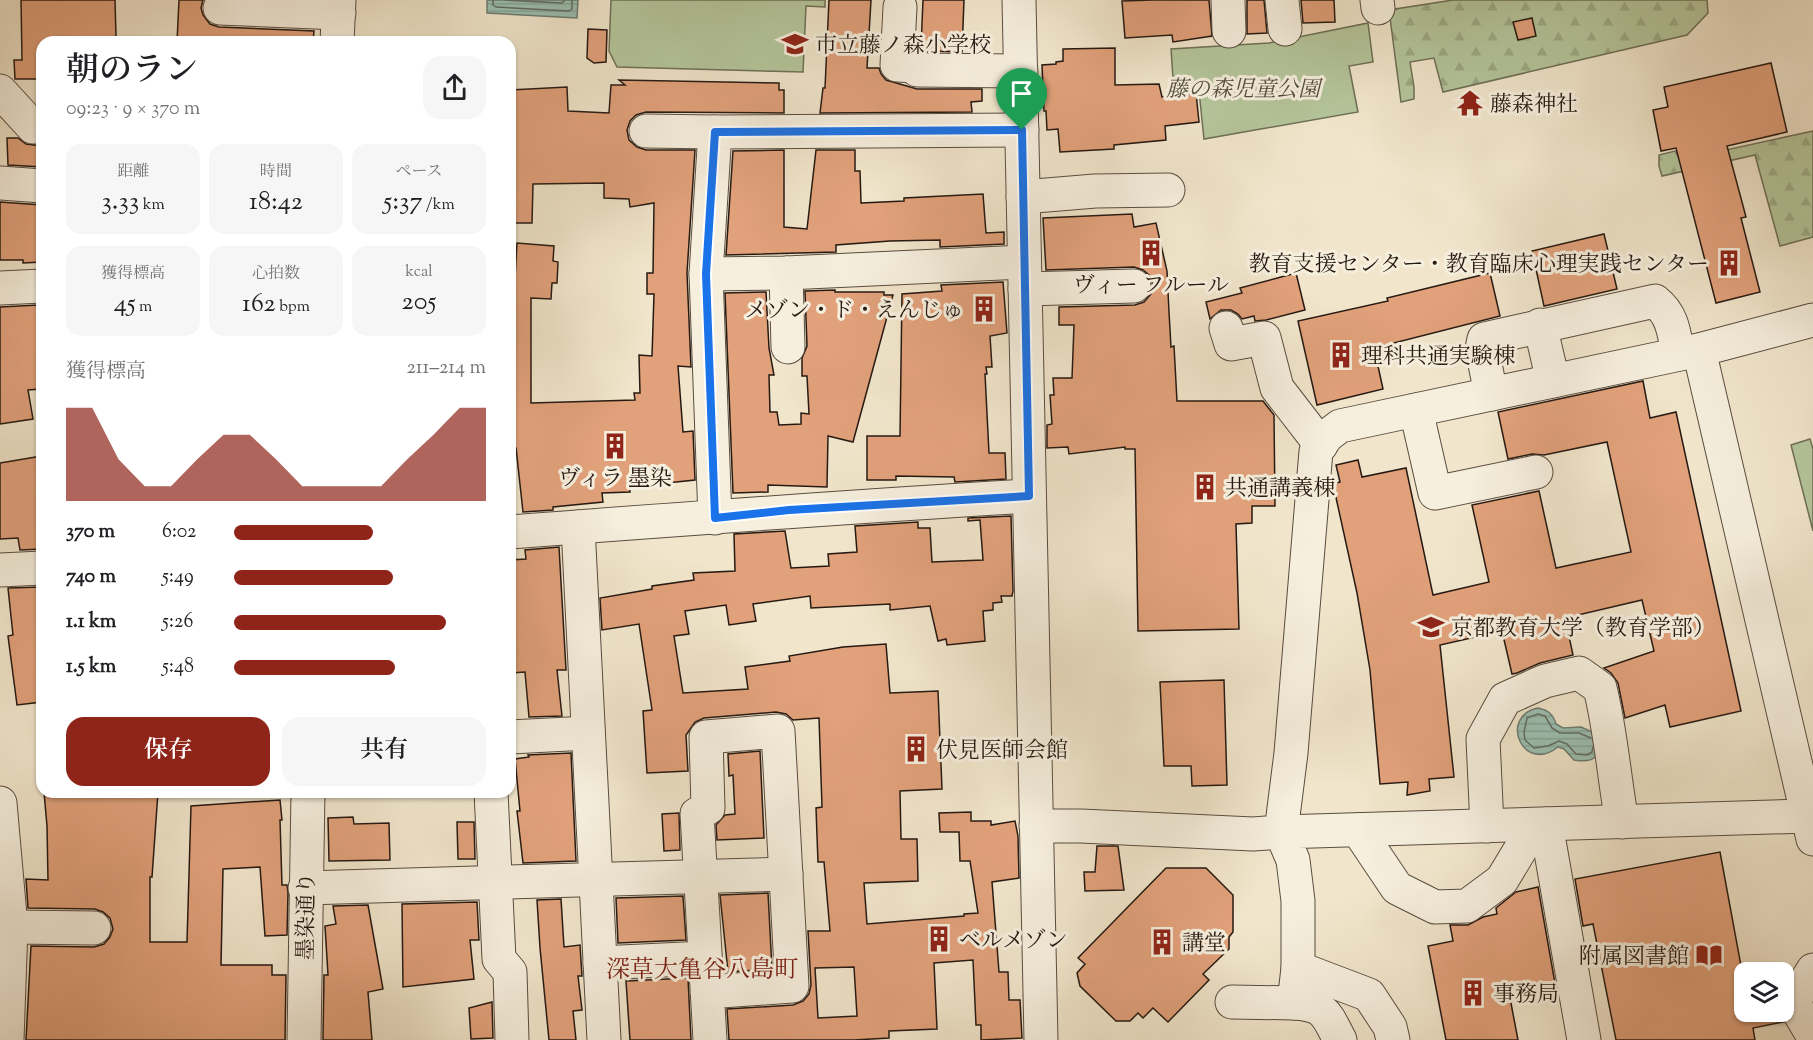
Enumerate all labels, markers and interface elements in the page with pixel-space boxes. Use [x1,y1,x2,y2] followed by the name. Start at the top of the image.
[780,29,810,59] school or university icon: 市立藤ノ森小学校
[815,31,991,63] place label: 市立藤ノ森小学校
[66,48,198,96] text: 朝のラン
[423,56,486,119] button: share
[996,68,1047,130] pin
[1166,75,1323,107] park label: 藤の森児童公園
[1005,77,1038,110] icon: arrive
[1455,88,1485,118] temple icon: 藤森神社
[1490,90,1578,122] place label: 藤森神社
[66,95,200,124] text: 09:23 · 9 × 370 m
[117,161,149,184] text: 距離
[260,161,292,184] text: 時間
[395,161,443,184] text: ペース
[101,184,139,221] text: 3.33
[249,184,303,221] text: 18:42
[383,184,422,221] text: 5:37
[139,194,165,217] text: km
[422,194,455,217] text: /km
[1136,238,1166,268] building icon: ヴィー フルール
[1714,248,1744,278] building icon: 教育支援センター・教育臨床心理実践センター
[1249,250,1709,282] place label: 教育支援センター・教育臨床心理実践センター
[405,261,433,284] text: kcal
[101,263,165,286] text: 獲得標高
[252,263,300,286] text: 心拍数
[1073,271,1229,303] place label: ヴィー フルール
[402,284,436,321] text: 205
[114,286,136,323] text: 45
[242,286,276,323] text: 162
[969,294,999,324] building icon: メゾン・ド・えんじゅ
[136,296,152,319] text: m
[276,296,310,319] text: bpm
[745,296,964,328] place label: メゾン・ド・えんじゅ
[1326,340,1356,370] building icon: 理科共通実験棟
[1361,342,1515,374] place label: 理科共通実験棟
[406,354,486,383] text: 211–214 m
[66,358,146,387] text: 獲得標高
[600,431,630,461] building icon: ヴィラ 墨染
[558,464,672,496] place label: ヴィラ 墨染
[1190,472,1220,502] building icon: 共通講義棟
[1225,474,1335,506] place label: 共通講義棟
[66,518,115,547] text: 370 m
[162,518,196,547] text: 6:02
[66,563,116,592] text: 740 m
[162,563,194,592] text: 5:49
[66,608,116,637] text: 1.1 km
[162,608,193,637] text: 5:26
[1416,612,1446,642] school or university icon: 京都教育大学（教育学部）
[1451,614,1715,646] place label: 京都教育大学（教育学部）
[66,653,116,682] text: 1.5 km
[162,653,194,682] text: 5:48
[66,717,270,786] button: 保存
[282,717,486,786] button: 共有
[901,734,931,764] building icon: 伏見医師会館
[936,736,1068,768] place label: 伏見医師会館
[291,872,325,960] street label: 墨染通り
[924,924,954,954] building icon: ベルメゾン
[959,926,1068,958] place label: ベルメゾン
[1147,927,1177,957] building icon: 講堂
[1182,929,1226,961] place label: 講堂
[1694,940,1724,970] library icon: 附属図書館
[1579,942,1689,974] place label: 附属図書館
[606,954,798,988] district label: 深草大亀谷八島町
[1734,962,1794,1022] map controls
[1734,962,1794,1022] button: layers
[1458,978,1488,1008] building icon: 事務局
[1493,980,1559,1012] place label: 事務局

